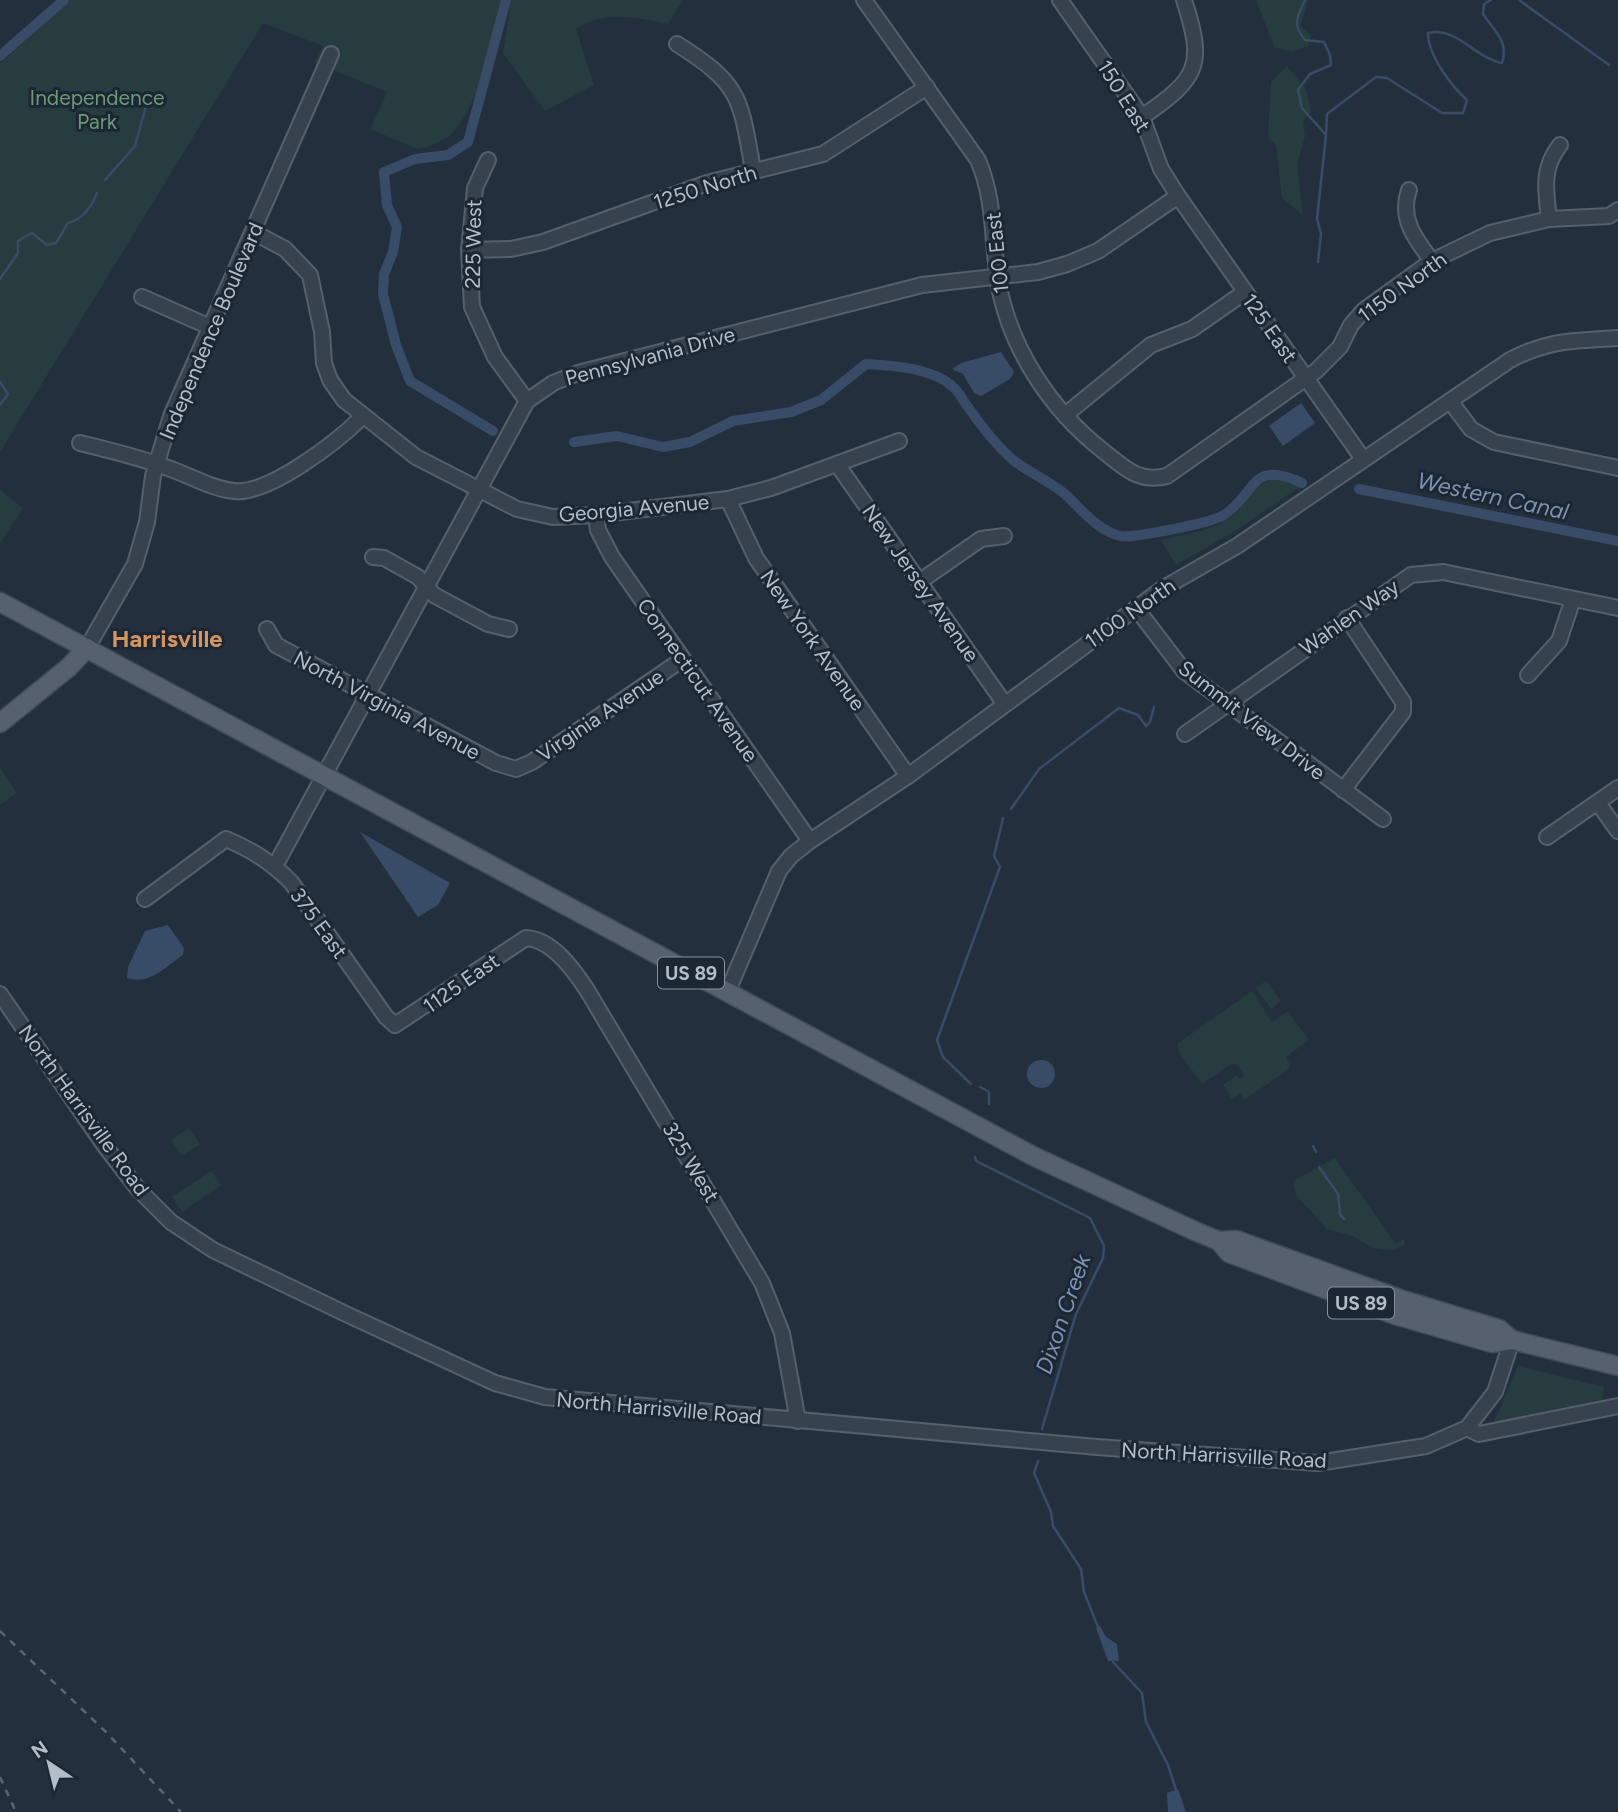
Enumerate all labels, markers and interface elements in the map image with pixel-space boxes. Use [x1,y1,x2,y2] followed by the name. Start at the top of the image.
[1092,55,1156,137] street label: 150 East
[29,85,165,134] park label: Independence Park
[651,160,759,214] street label: 1250 North
[460,199,486,289] street label: 225 West
[980,211,1014,295] street label: 100 East
[154,219,268,443] street label: Independence Boulevard
[1353,247,1451,327] street label: 1150 North
[1237,289,1303,367] street label: 125 East
[562,321,738,391] street label: Pennsylvania Drive
[1415,466,1572,526] water label: Western Canal
[558,489,710,527] street label: Georgia Avenue
[857,499,985,667] street label: New Jersey Avenue
[755,565,871,715] street label: New York Avenue
[1080,573,1180,653] street label: 1100 North
[1294,574,1404,660] street label: Wahlen Way
[632,594,764,766] street label: Connecticut Avenue
[111,624,223,653] district label: Harrisville
[289,645,485,765] street label: North Virginia Avenue
[1174,655,1330,785] street label: Summit View Drive
[532,663,668,767] street label: Virginia Avenue
[285,883,353,963] street label: 375 East
[418,948,504,1018] street label: 1125 East
[658,958,724,988] road number: US 89
[13,1019,155,1201] street label: North Harrisville Road
[657,1117,725,1207] street label: 325 West
[1029,1250,1097,1377] water label: Dixon Creek
[1328,1288,1394,1318] road number: US 89
[555,1387,763,1429] street label: North Harrisville Road
[1121,1437,1327,1473] street label: North Harrisville Road
[14,1728,84,1798] north arrow
[27,1736,52,1763] text: N

